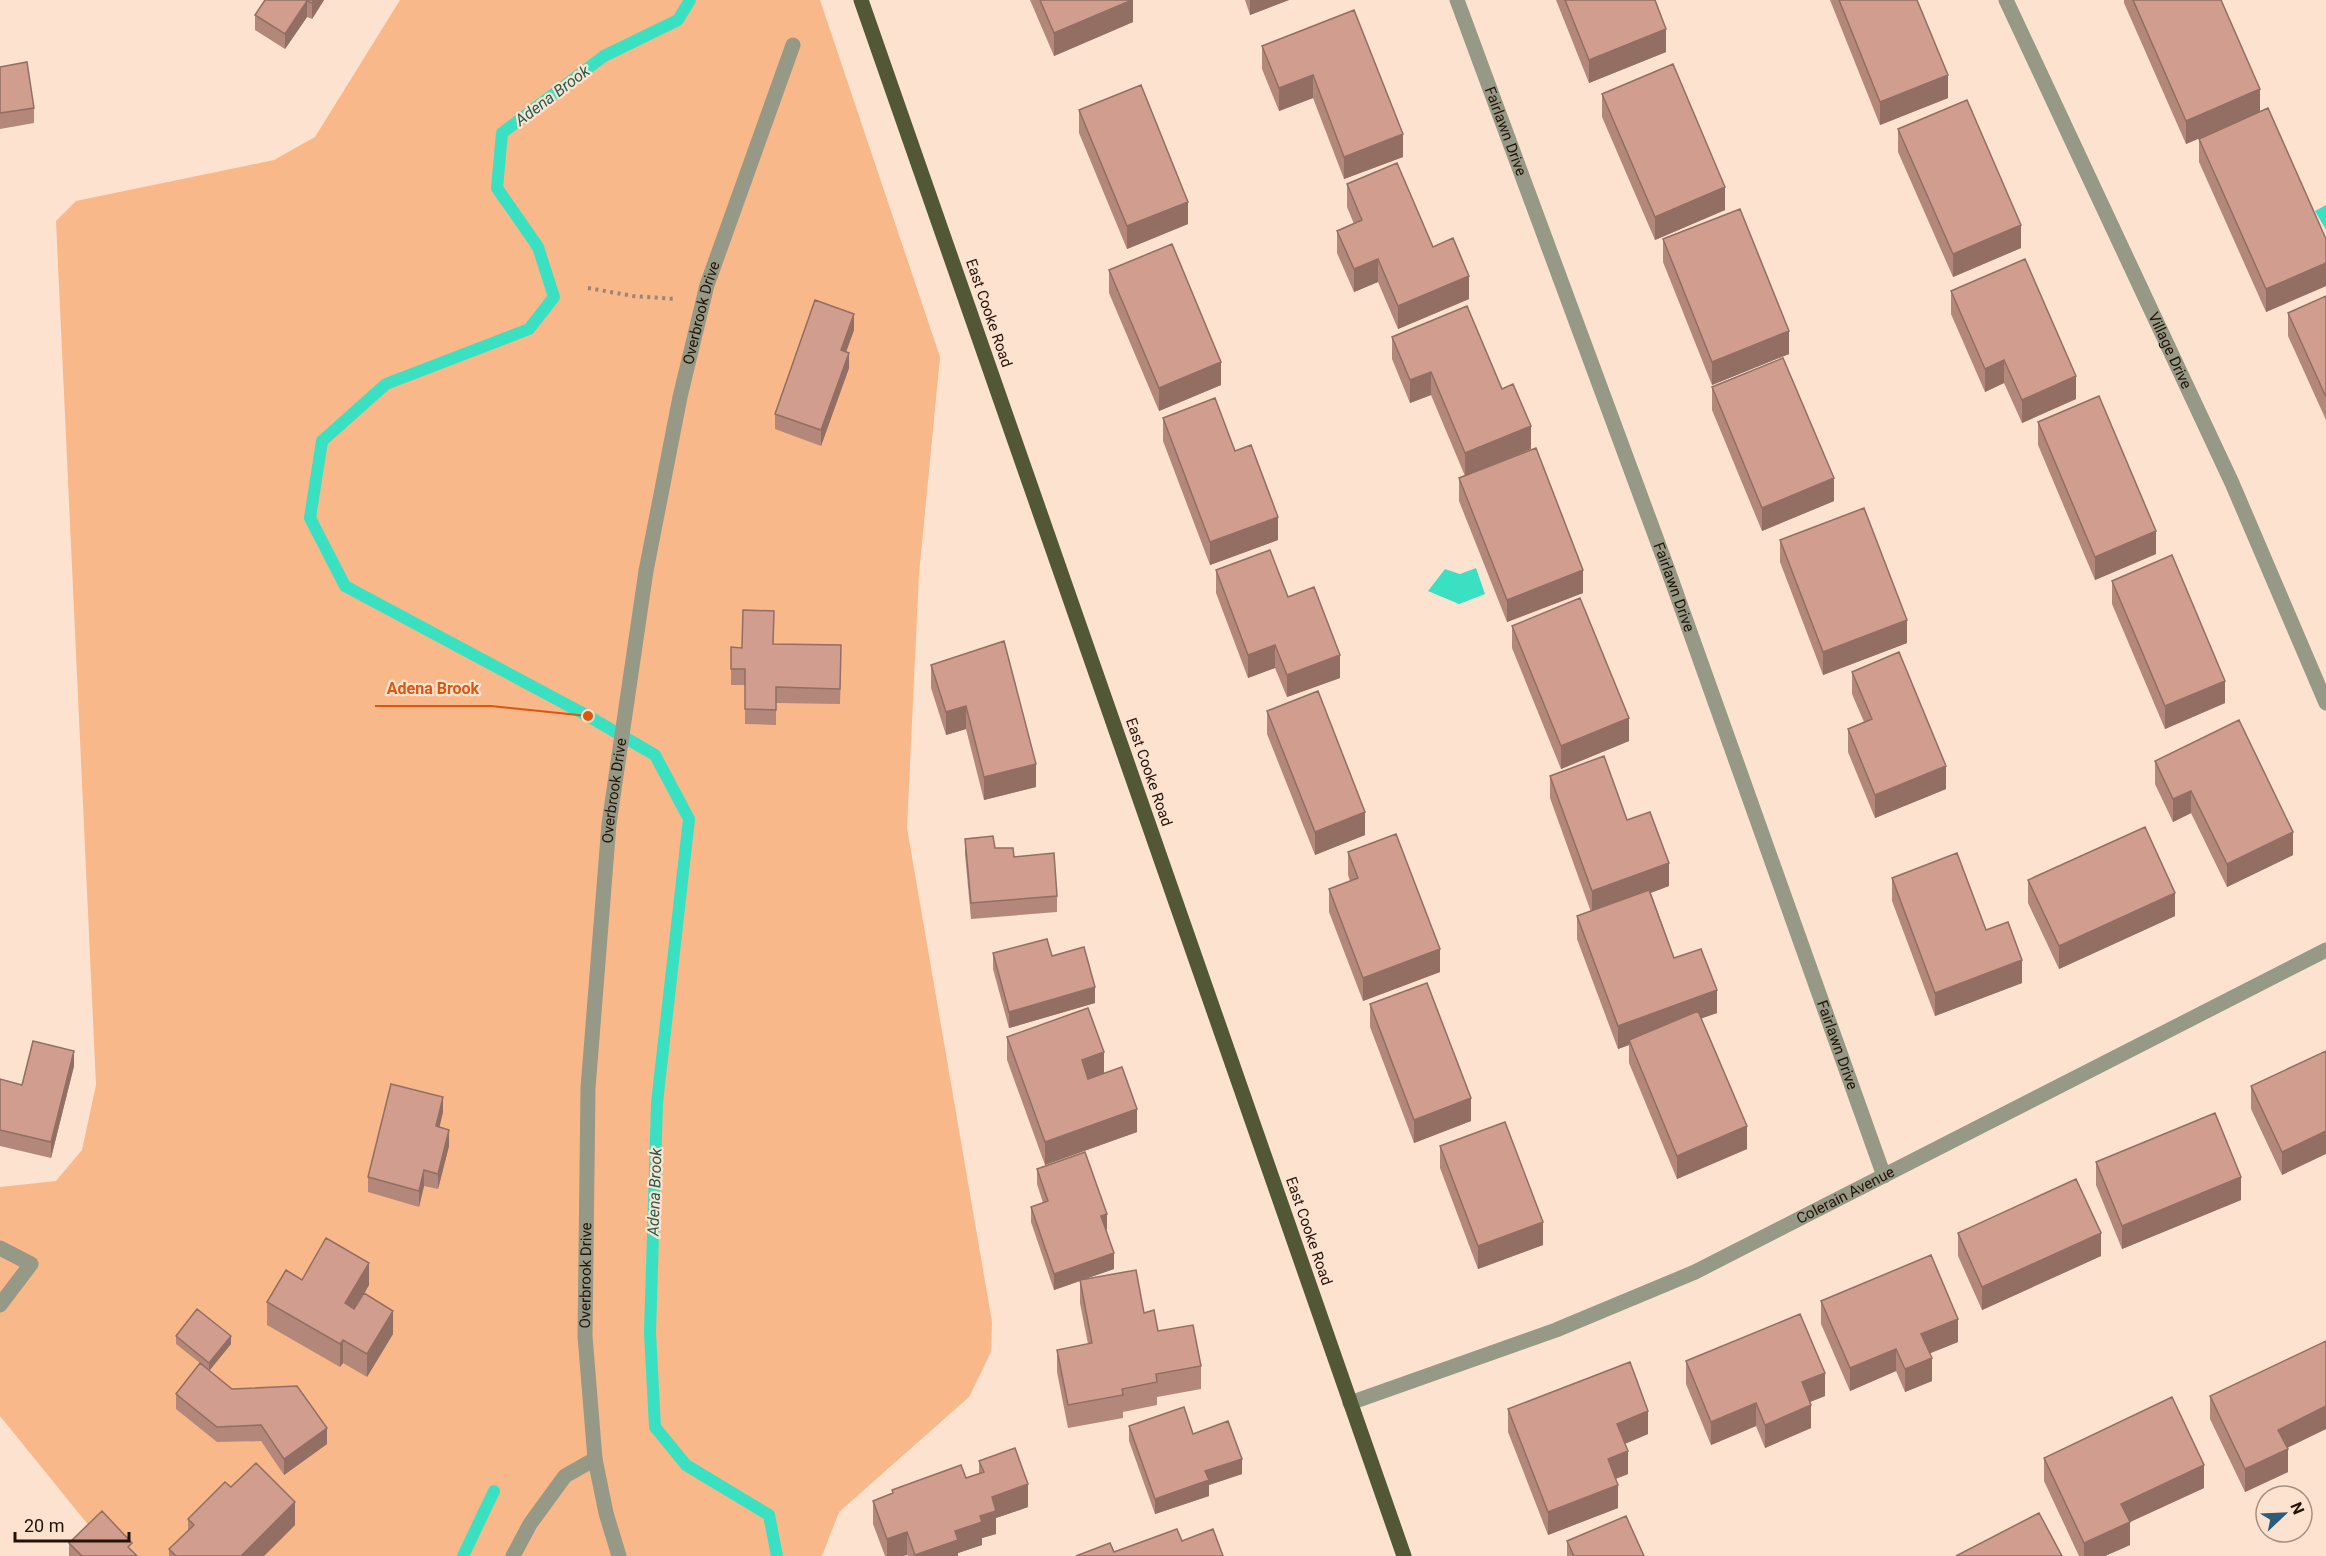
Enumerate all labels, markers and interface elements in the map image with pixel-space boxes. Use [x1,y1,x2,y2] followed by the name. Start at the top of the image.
[510,61,594,130] water label: Adena Brook
[1481,84,1530,178] street label: Fairlawn Drive
[962,256,1016,370] street label: East Cooke Road
[679,259,724,366] street label: Overbrook Drive
[2144,309,2196,392] street label: Village Drive
[1650,540,1698,634] street label: Fairlawn Drive
[375,672,491,706] callout: Adena Brook
[387,679,480,698] text: Adena Brook
[1122,715,1176,829] street label: East Cooke Road
[598,737,630,844] street label: Overbrook Drive
[1813,998,1862,1092] street label: Fairlawn Drive
[643,1146,666,1238] water label: Adena Brook
[1793,1163,1897,1228] street label: Colerain Avenue
[1282,1174,1336,1288] street label: East Cooke Road
[576,1222,595,1329] street label: Overbrook Drive
[2254,1484,2314,1544] north arrow
[2286,1499,2308,1517] text: N
[15,1505,129,1543] scale bar
[24,1515,64,1536] text: 20 m

